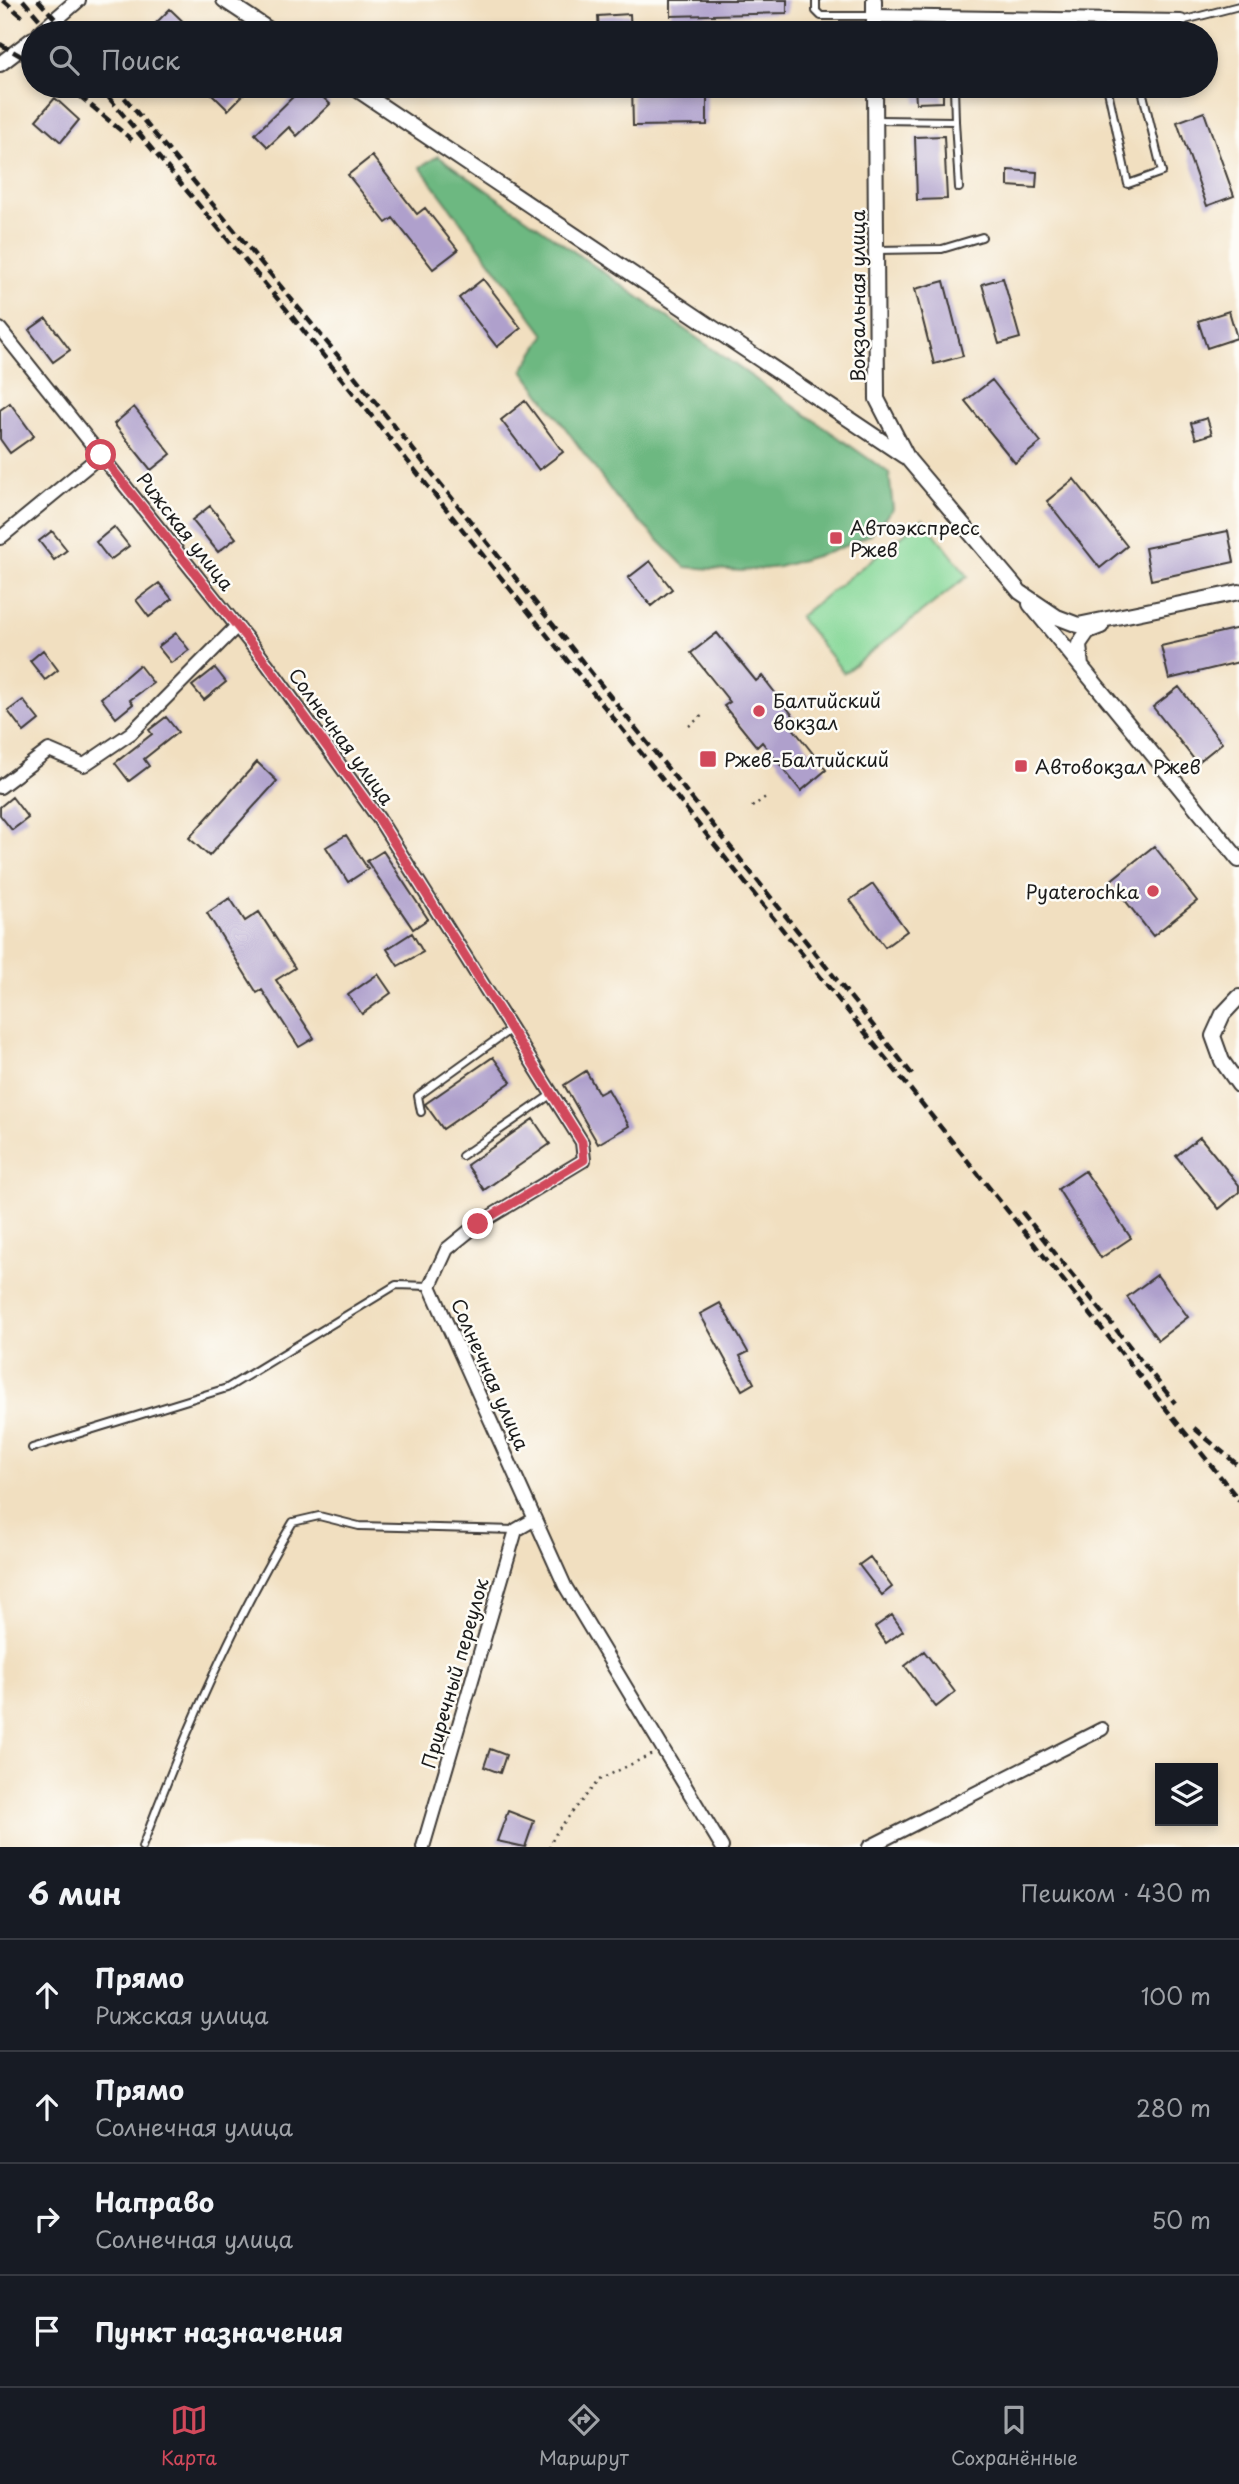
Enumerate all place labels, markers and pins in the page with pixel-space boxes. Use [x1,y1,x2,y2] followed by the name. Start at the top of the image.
[850,513,980,563] place label: Автоэкспресс Ржев
[828,530,844,546] marker: Автоэкспресс Ржев
[773,686,881,736] place label: Балтийский вокзал
[751,703,767,719] marker: Балтийский вокзал
[724,745,889,773] place label: Ржев-Балтийский
[698,749,718,769] marker: Ржев-Балтийский
[1035,752,1201,780] place label: Автовокзал Ржев
[1013,758,1029,774] marker: Автовокзал Ржев
[1026,877,1139,905] place label: Pyaterochka
[1145,883,1161,899] marker: Pyaterochka

